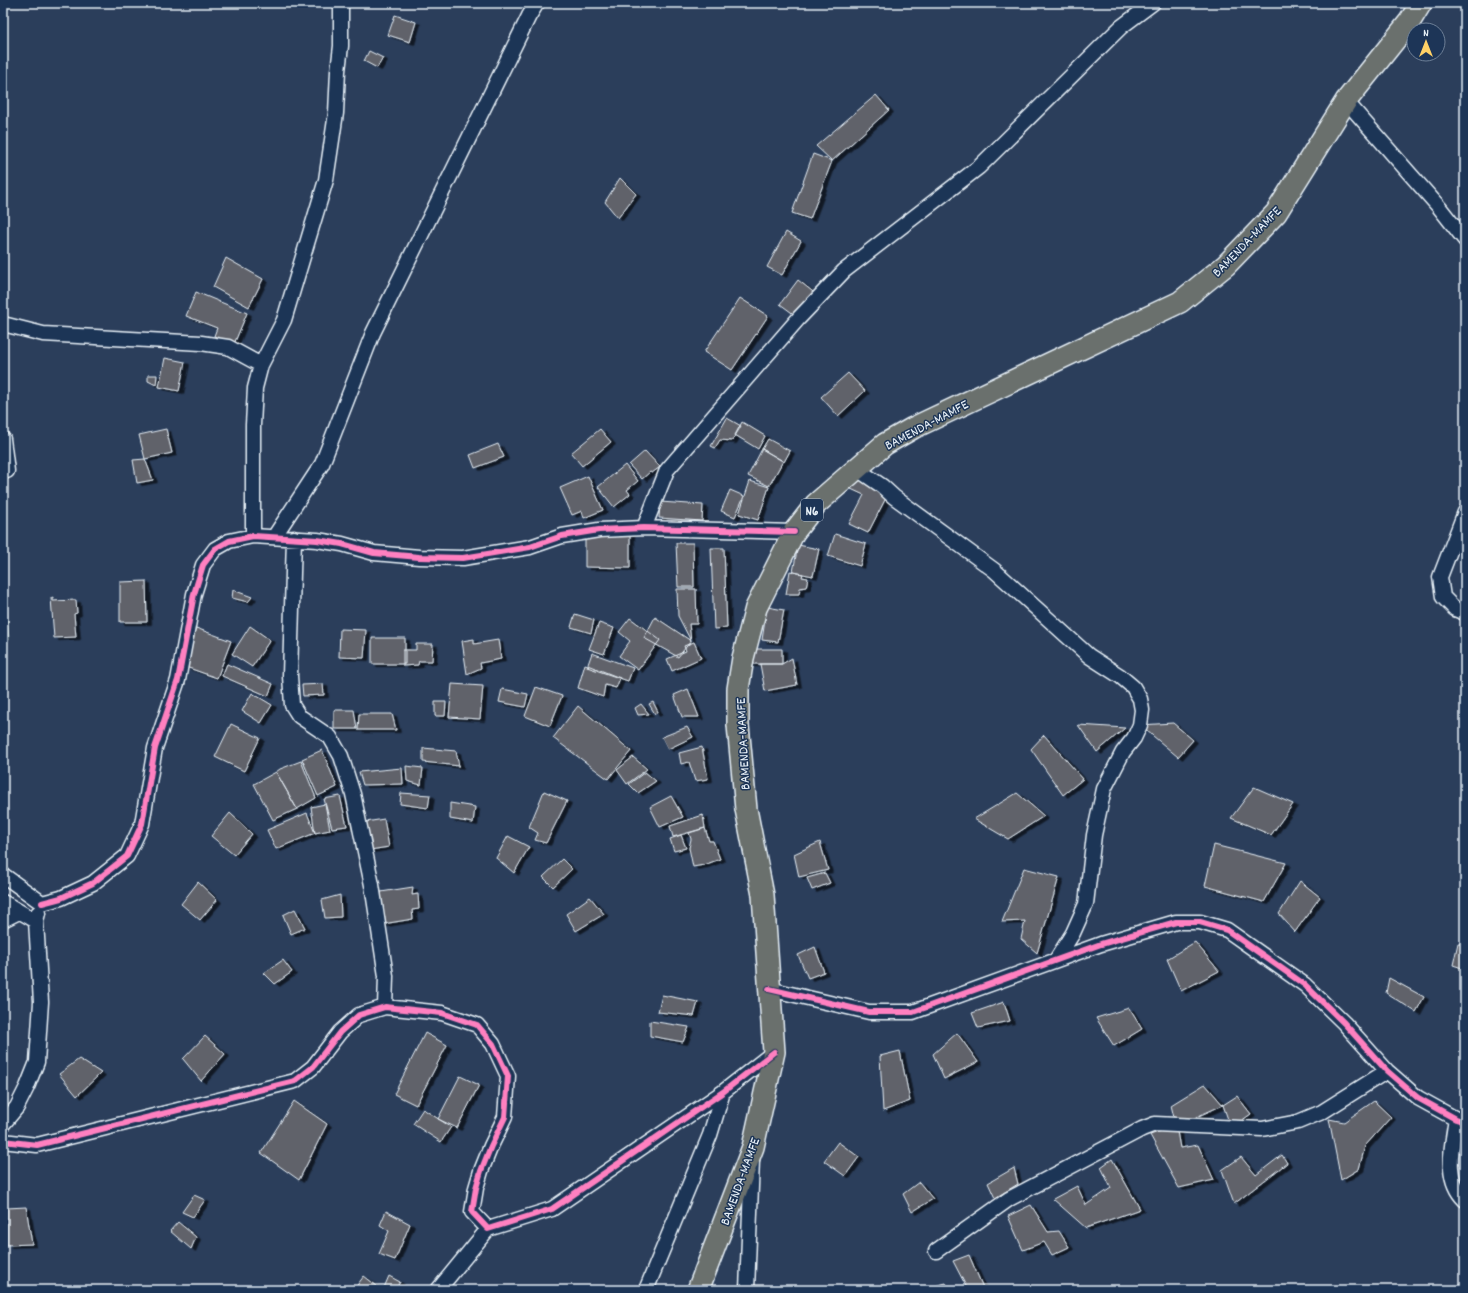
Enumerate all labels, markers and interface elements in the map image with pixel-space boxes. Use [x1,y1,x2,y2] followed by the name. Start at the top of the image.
[1406,22,1446,62] north arrow
[1423,26,1429,42] text: N
[1208,202,1287,282] street label: BAMENDA-MAMFE
[882,395,973,456] street label: BAMENDA-MAMFE
[801,499,823,521] road number: N6
[732,697,756,790] street label: BAMENDA-MAMFE
[716,1134,766,1228] street label: BAMENDA-MAMFE

